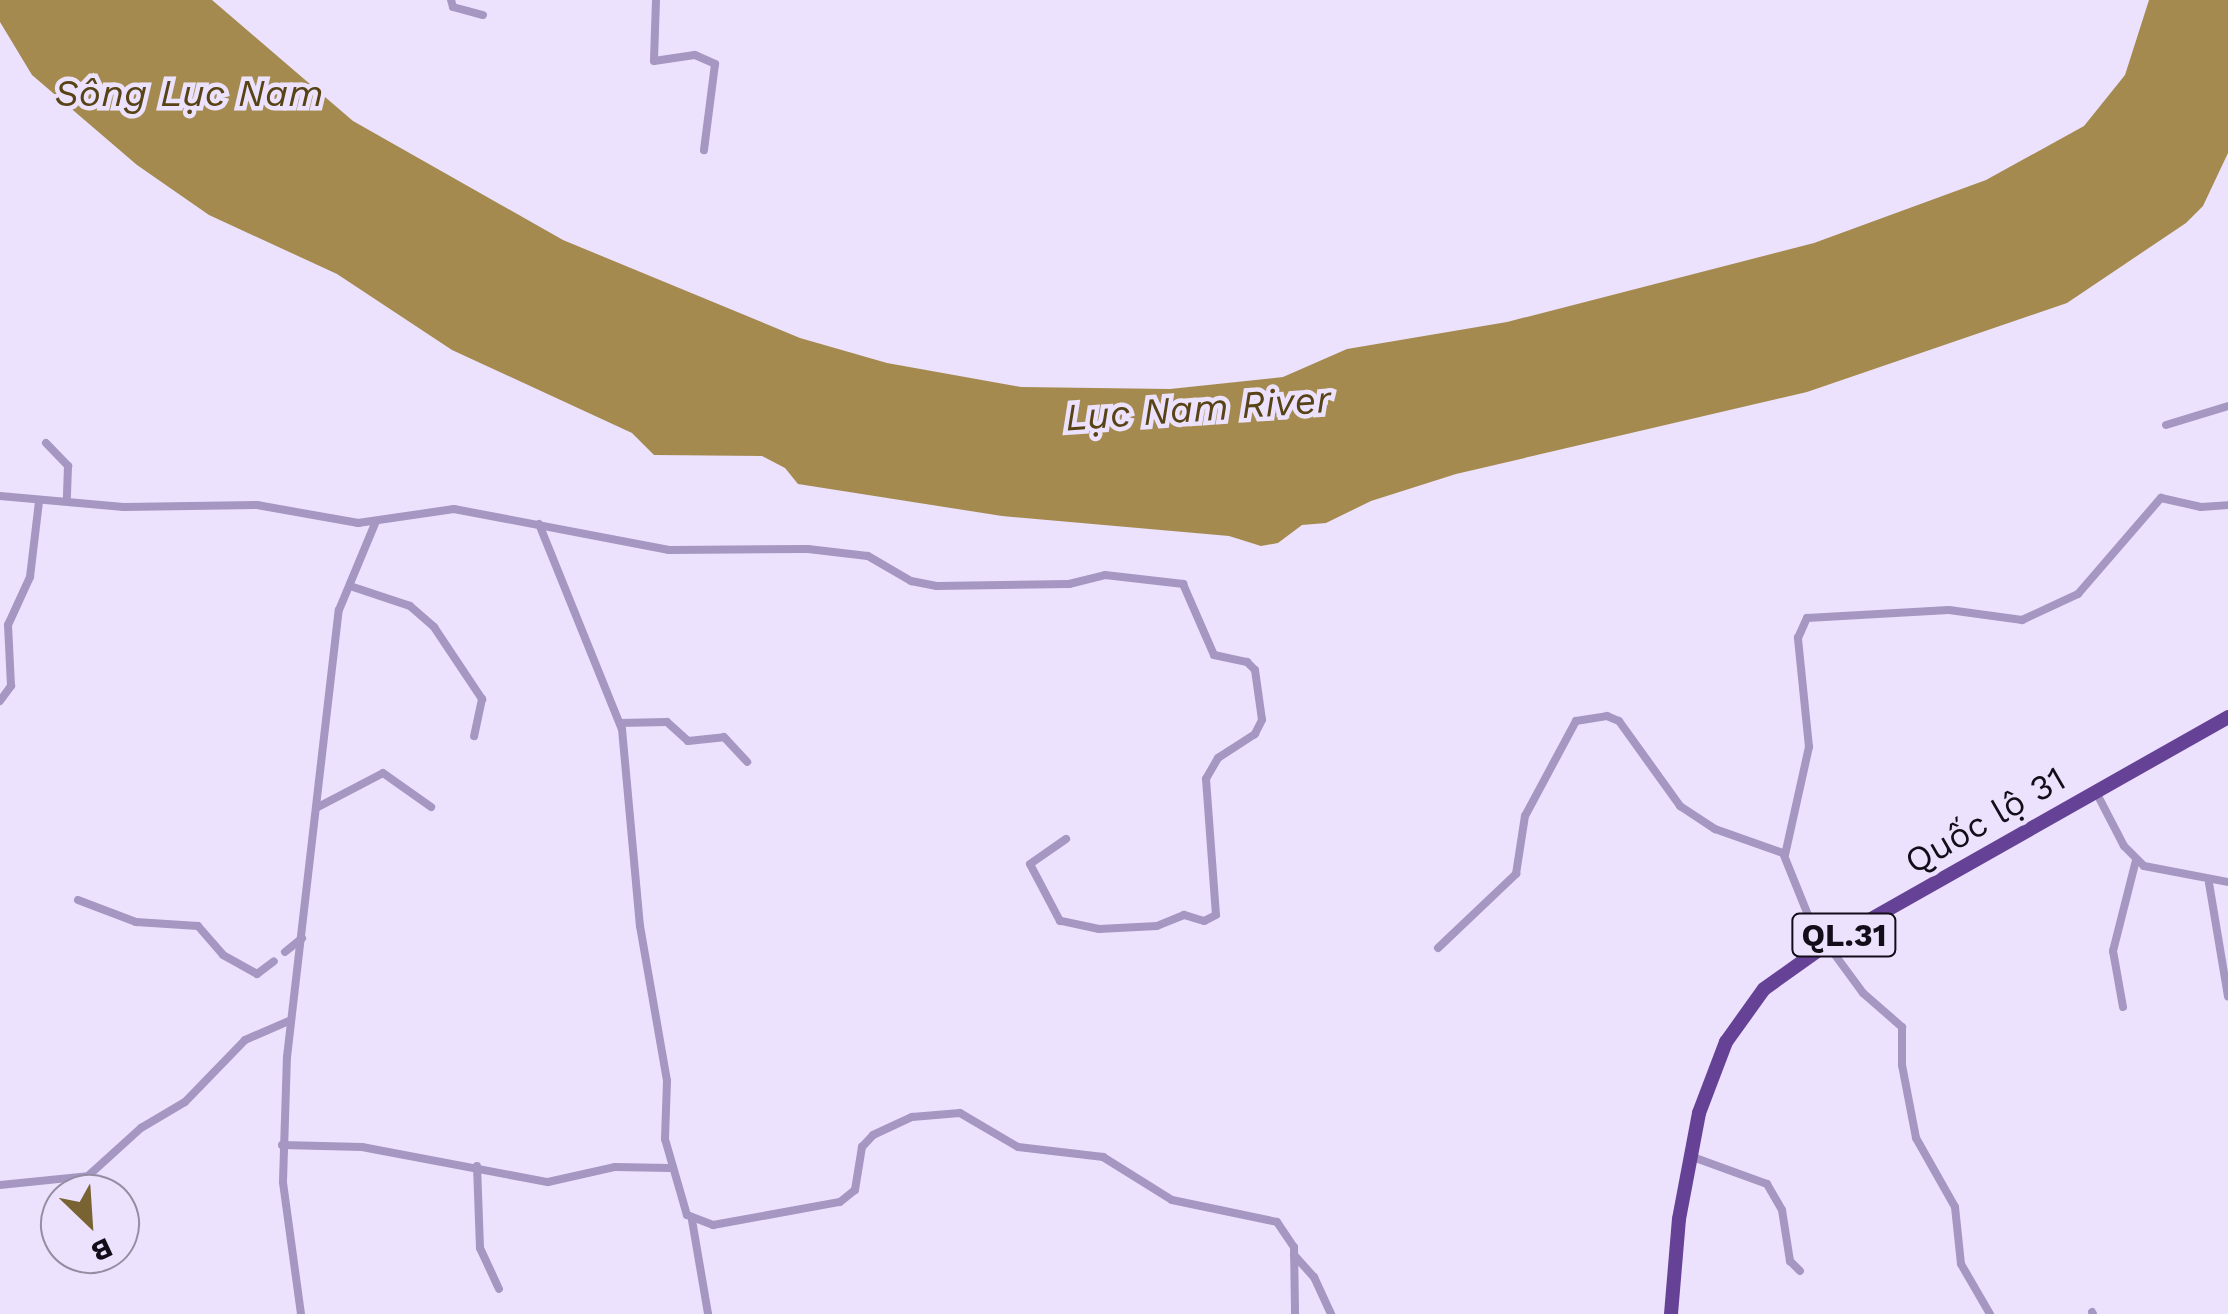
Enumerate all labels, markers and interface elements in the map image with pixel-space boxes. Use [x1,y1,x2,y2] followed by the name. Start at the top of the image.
[54,71,324,117] water label: Sông Lục Nam
[1064,377,1332,441] water label: Lục Nam River
[1897,757,2073,883] street label: Quốc lộ 31
[1789,908,1899,962] road number: QL.31
[40,1174,140,1274] north arrow
[86,1231,118,1269] text: B

